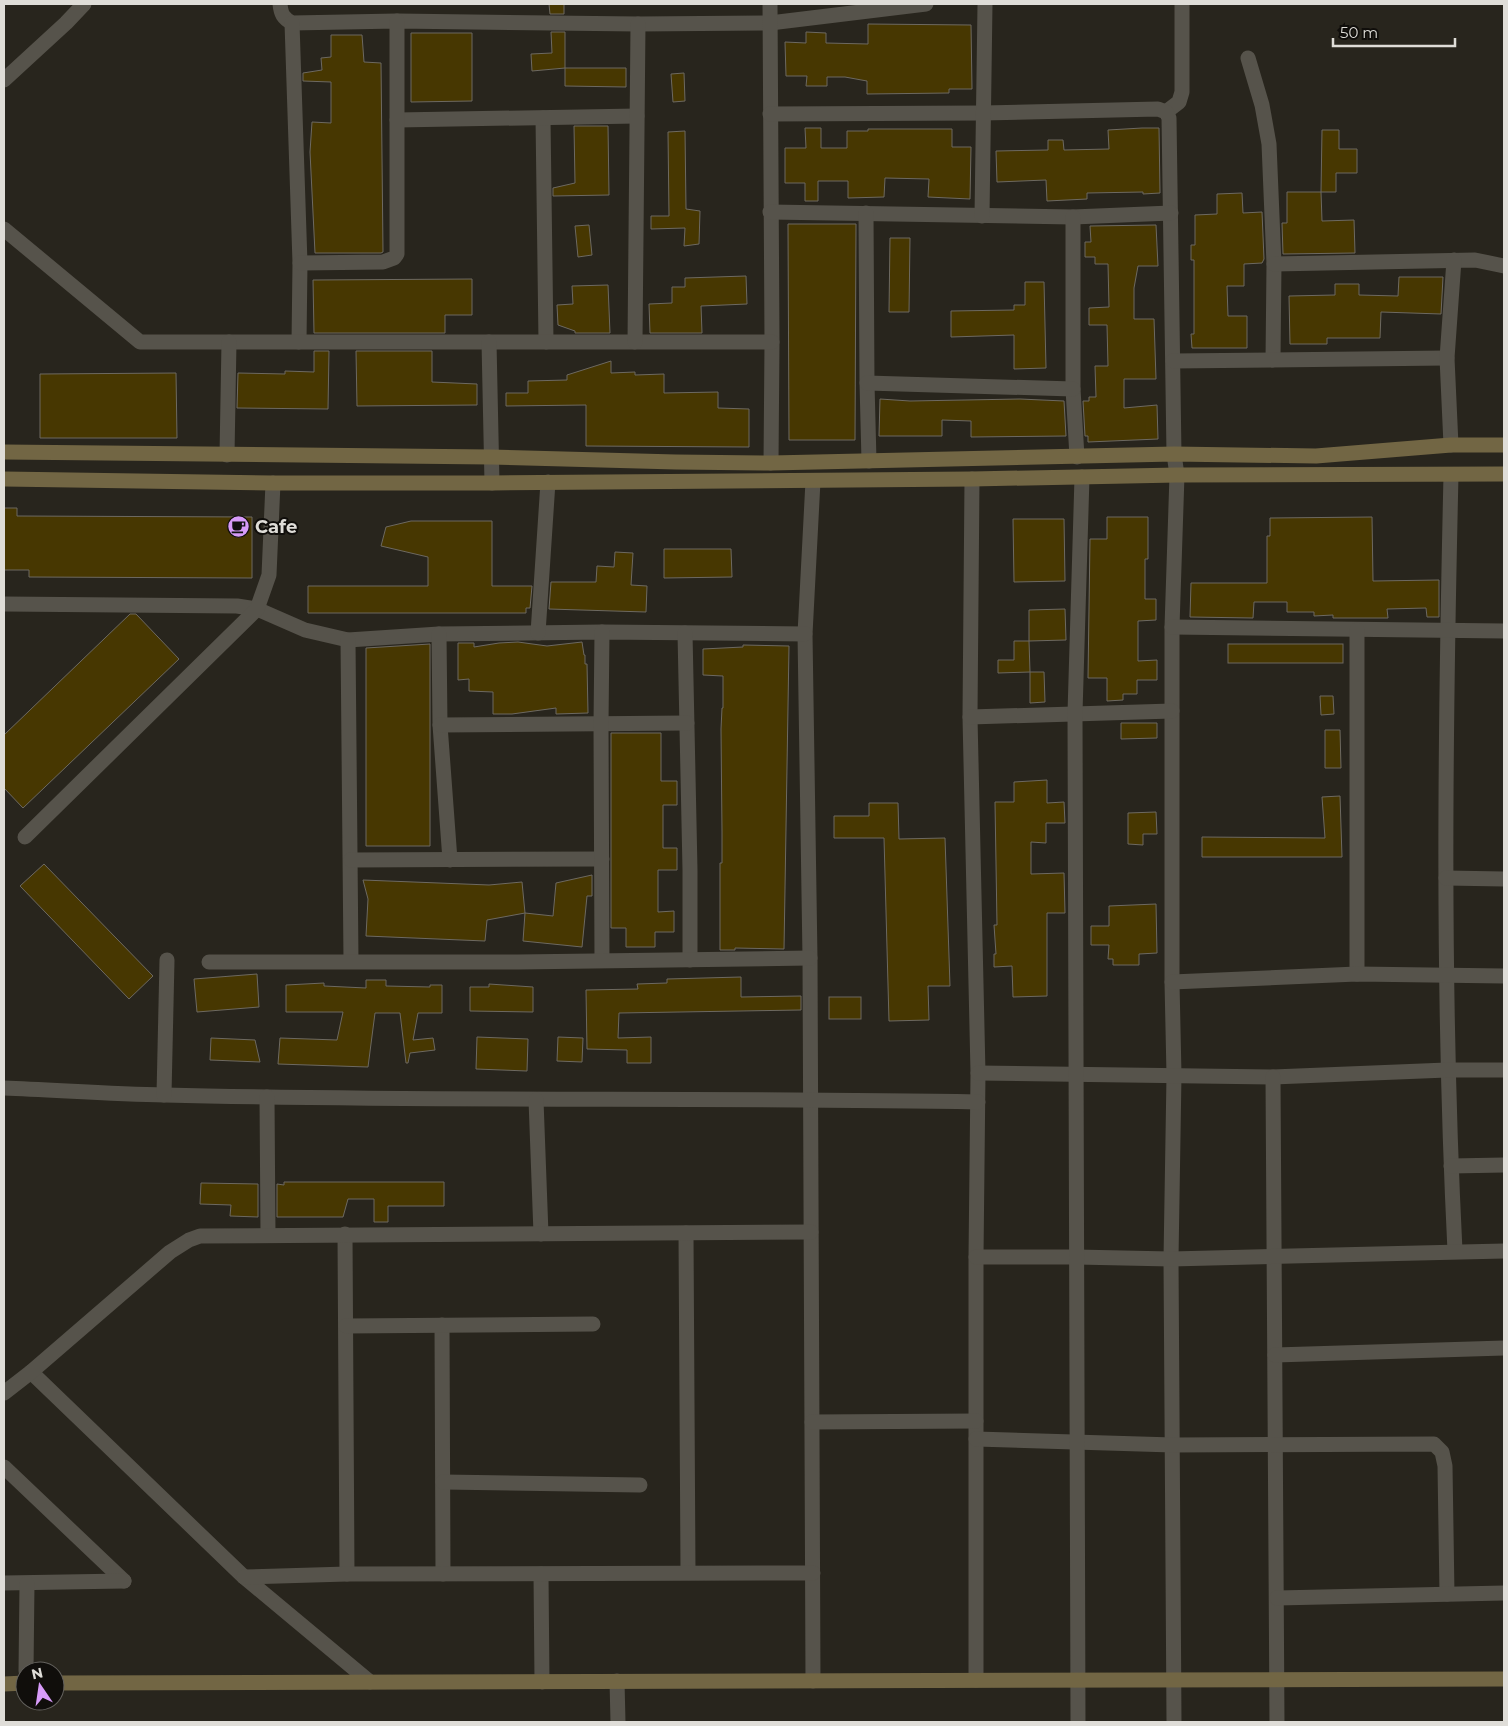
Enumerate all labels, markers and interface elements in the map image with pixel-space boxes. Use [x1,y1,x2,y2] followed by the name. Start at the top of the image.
[1333,15,1456,47] scale bar
[1340,23,1378,42] text: 50 m
[227,515,251,539] cafe icon: Cafe
[255,516,297,538] place label: Cafe
[15,1661,65,1711] north arrow
[30,1663,45,1683] text: N

